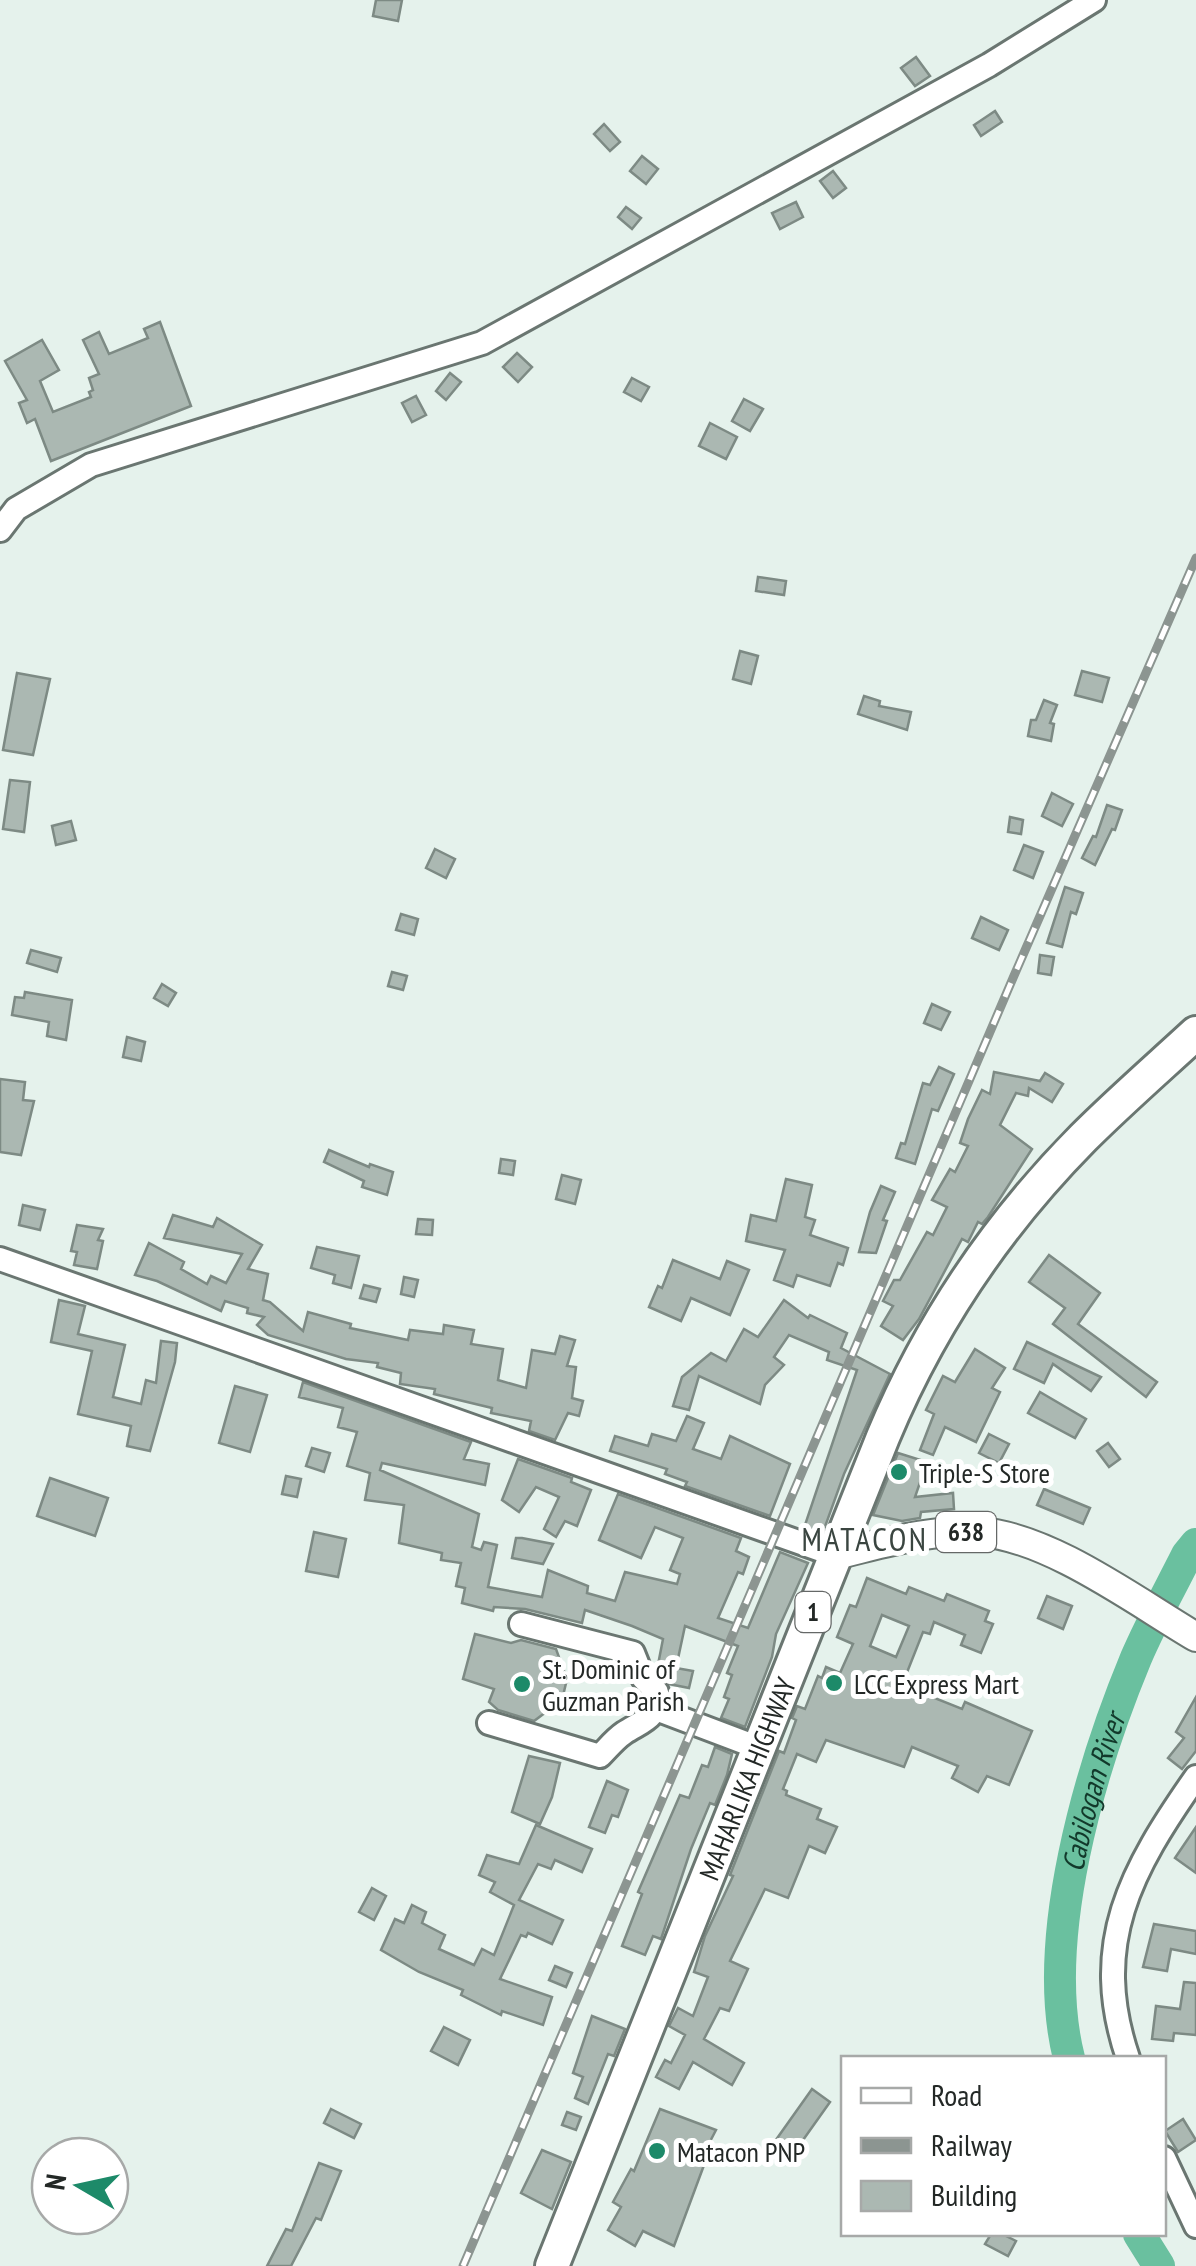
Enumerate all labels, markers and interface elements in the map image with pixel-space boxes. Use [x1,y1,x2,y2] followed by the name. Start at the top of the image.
[919,1454,1050,1491] place label: Triple-S Store
[888,1461,910,1483] marker: Triple-S Store
[936,1512,996,1552] road number: 638
[801,1518,929,1560] district label: MATACON
[796,1592,830,1632] road number: 1
[542,1650,684,1719] place label: St. Dominic of Guzman Parish
[854,1665,1019,1702] place label: LCC Express Mart
[690,1671,804,1885] street label: MAHARLIKA HIGHWAY
[823,1672,845,1694] marker: LCC Express Mart
[511,1673,533,1695] marker: St. Dominic of Guzman Parish
[1052,1704,1134,1874] water label: Cabilogan River
[841,2056,1166,2236] legend
[931,2075,982,2114] text: Road
[931,2125,1013,2164] text: Railway
[677,2133,805,2170] place label: Matacon PNP
[30,2136,130,2236] north arrow
[646,2140,668,2162] marker: Matacon PNP
[35,2172,74,2192] text: N
[931,2175,1017,2214] text: Building

